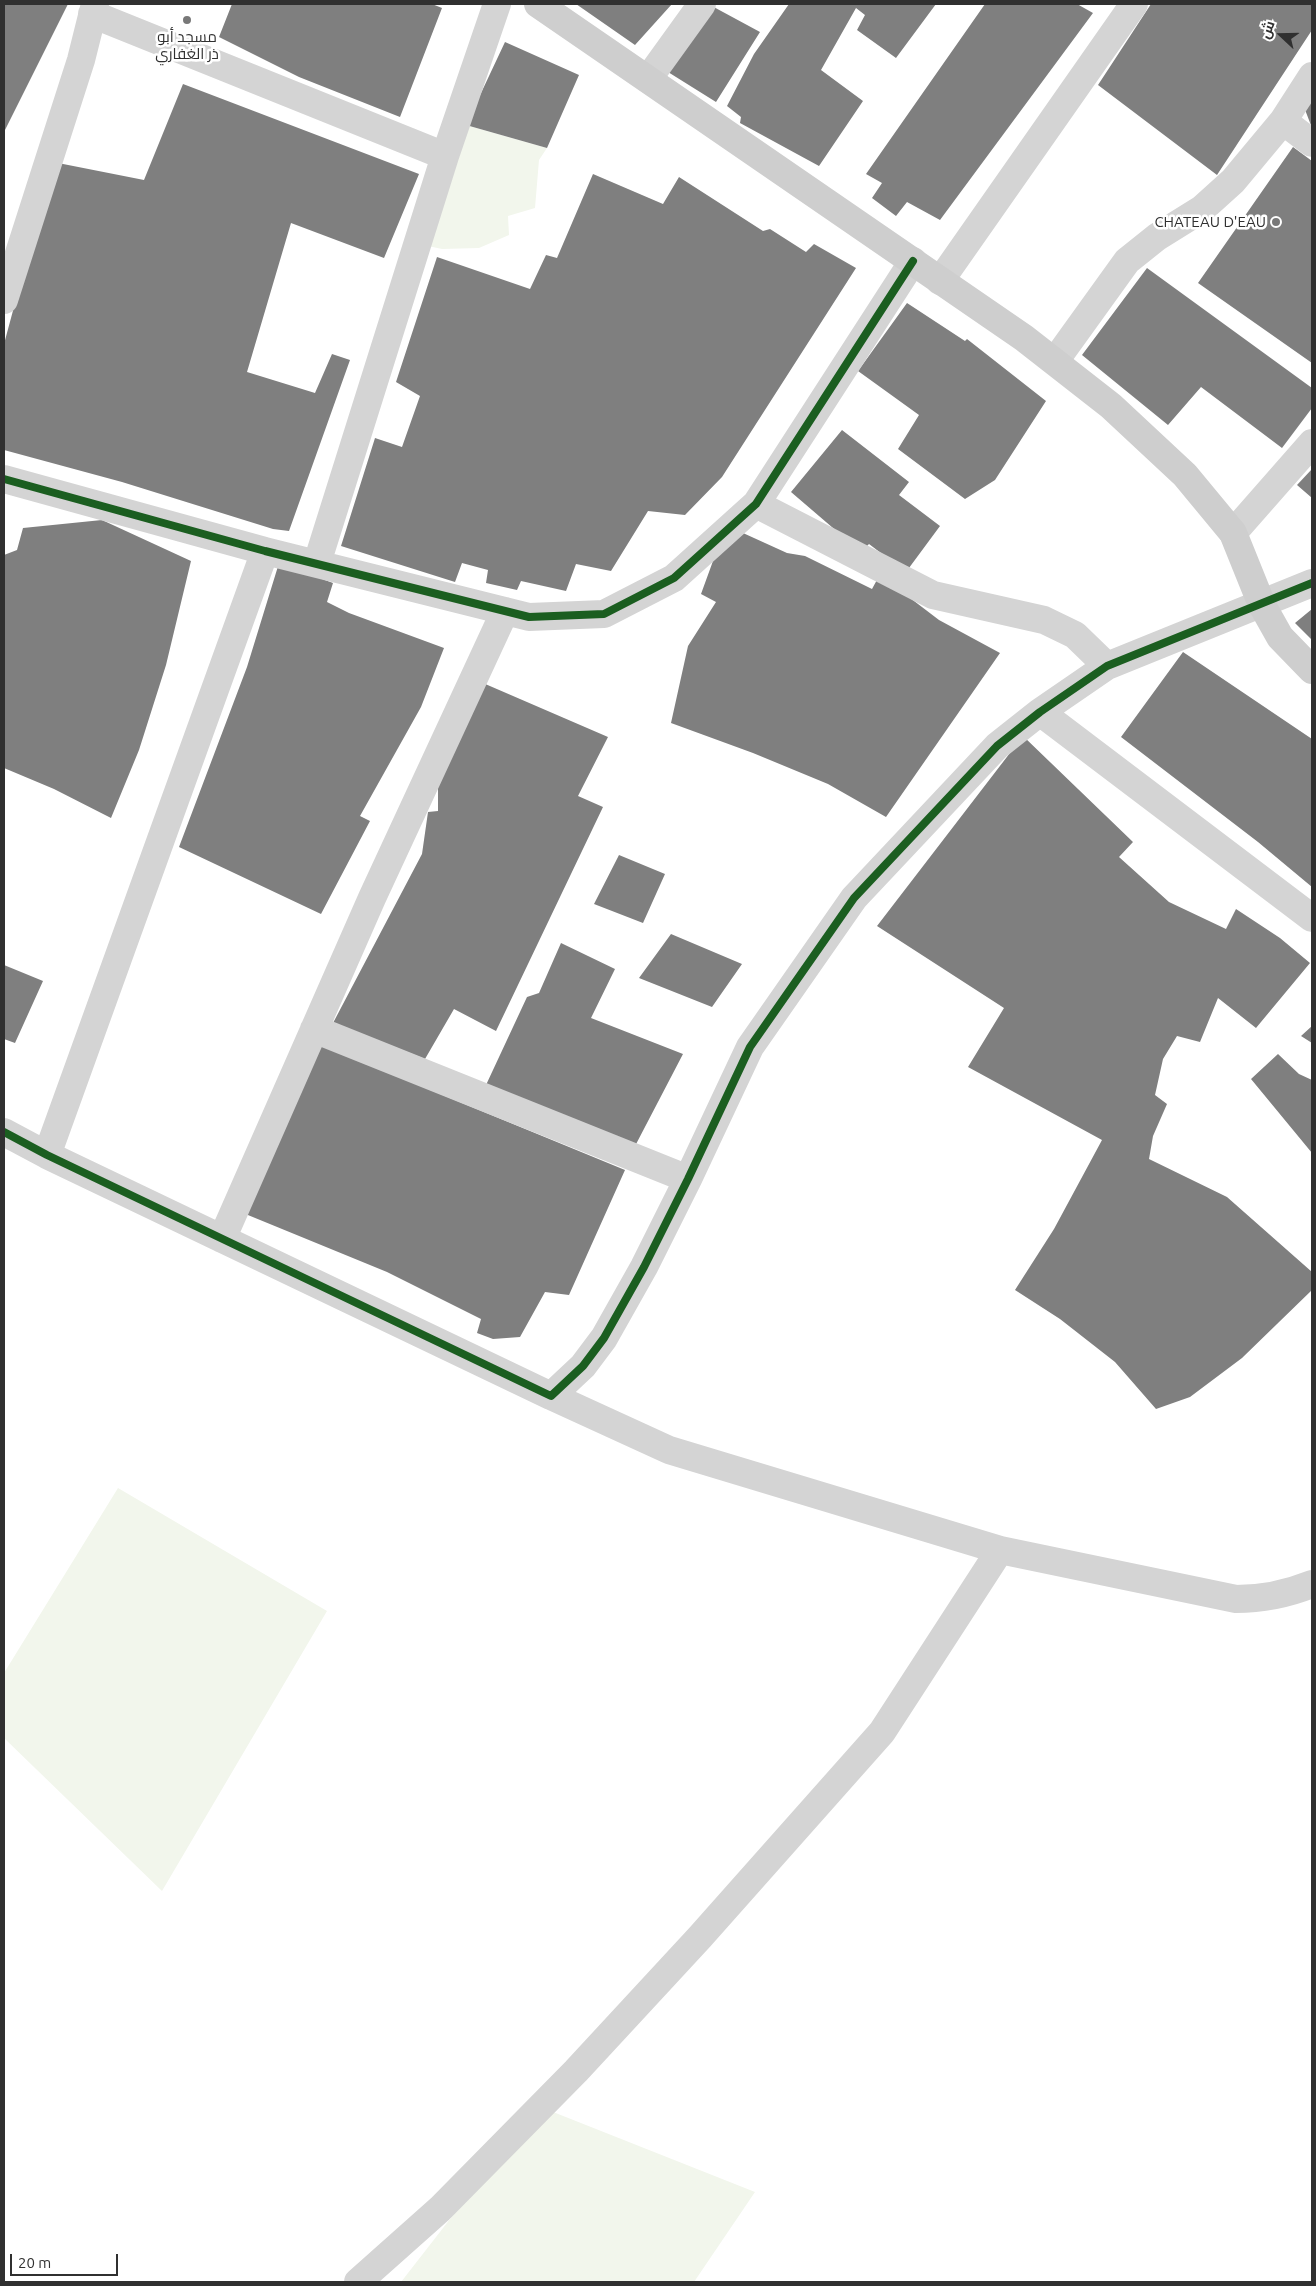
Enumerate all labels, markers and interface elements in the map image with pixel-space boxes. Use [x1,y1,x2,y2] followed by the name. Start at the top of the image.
[1256,10,1306,60] north arrow
[181,14,193,26] marker: مسجد أبو ذر الغفاري
[1256,18,1278,41] text: ش
[155,28,219,63] place label: مسجد أبو ذر الغفاري
[1154,213,1266,231] place label: CHATEAU D'EAU
[1270,216,1282,228] marker: CHATEAU D'EAU
[12,2244,120,2276] scale bar
[18,2254,51,2271] text: 20 m

